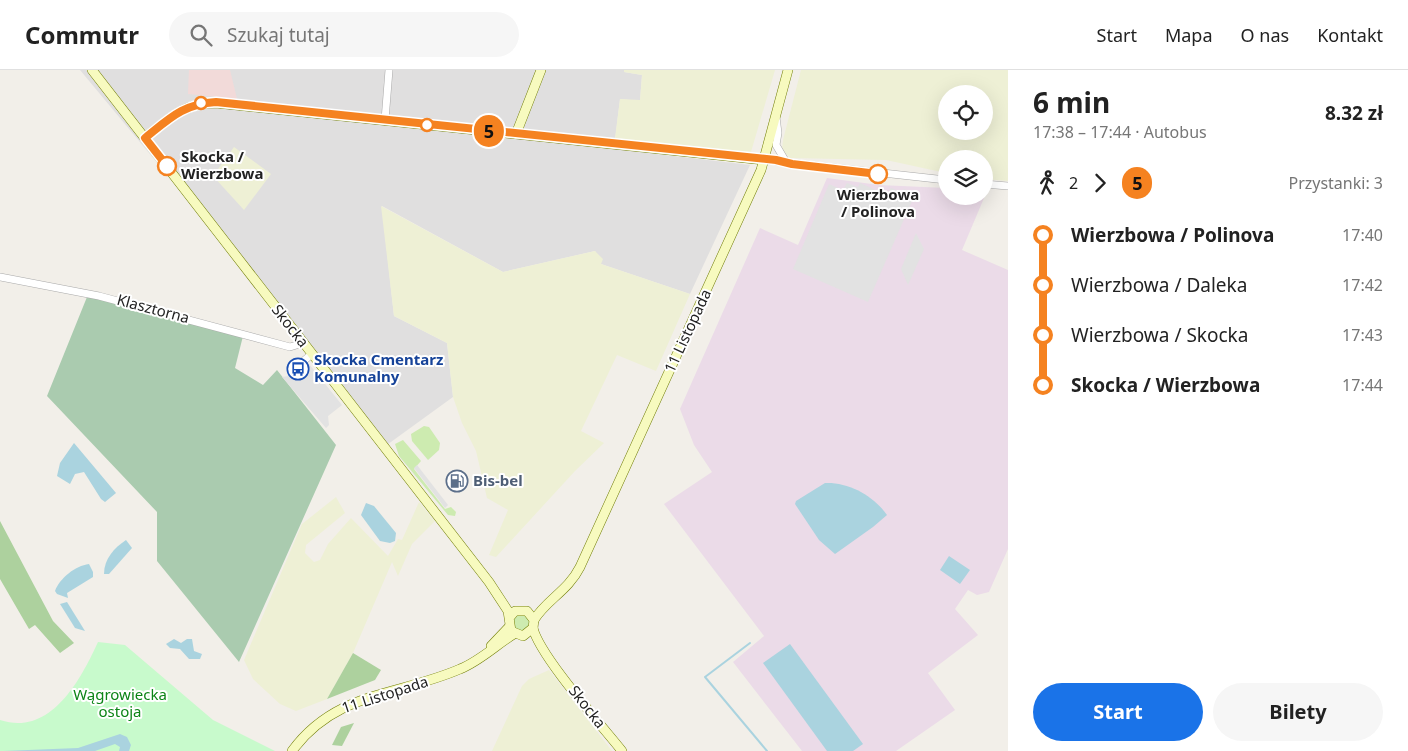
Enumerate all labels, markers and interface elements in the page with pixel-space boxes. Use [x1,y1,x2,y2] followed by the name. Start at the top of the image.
[169,12,519,57] search box
[25,18,139,51] text: Commutr
[187,21,215,49] icon: search
[227,22,330,48] text: Szukaj tutaj
[1097,23,1137,47] text: Start
[1165,23,1213,47] text: Mapa
[1241,23,1289,47] text: O nas
[1317,23,1383,47] text: Kontakt
[1033,83,1110,121] text: 6 min
[938,85,993,205] map controls
[938,85,993,140] button: locate
[194,96,208,110] unlabelled marker
[1325,100,1383,126] text: 8.32 zł
[473,115,505,147] line badge: 5
[420,118,434,132] unlabelled marker
[484,119,494,143] text: 5
[1033,121,1207,143] text: 17:38 – 17:44 · Autobus
[181,146,263,183] place label: Skocka / Wierzbowa
[938,150,993,205] button: layers
[157,156,177,176] marker: Skocka / Wierzbowa
[868,164,888,184] marker: Wierzbowa / Polinova
[1033,169,1061,197] icon: walk
[1086,169,1114,197] icon: forward
[1132,171,1142,195] text: 5
[1069,172,1078,194] text: 2
[1288,172,1383,194] text: Przystanki: 3
[837,184,919,221] place label: Wierzbowa / Polinova
[1071,222,1274,248] text: Wierzbowa / Polinova
[1342,224,1383,246] text: 17:40
[1071,272,1247,298] text: Wierzbowa / Daleka
[1342,274,1383,296] text: 17:42
[659,286,715,375] street label: 11 Listopada
[115,289,192,327] street label: Klasztorna
[268,300,314,351] street label: Skocka
[1071,322,1248,348] text: Wierzbowa / Skocka
[1342,324,1383,346] text: 17:43
[314,349,443,386] place label: Skocka Cmentarz Komunalny
[286,357,310,381] bus stop icon: Skocka Cmentarz Komunalny
[1071,372,1260,398] text: Skocka / Wierzbowa
[1342,374,1383,396] text: 17:44
[445,469,469,493] fuel station icon: Bis-bel
[473,470,523,490] place label: Bis-bel
[339,671,430,717] street label: 11 Listopada
[565,681,611,732] street label: Skocka
[1033,683,1203,741] button: Start
[1213,683,1383,741] button: Bilety
[73,684,167,721] park label: Wągrowiecka ostoja

